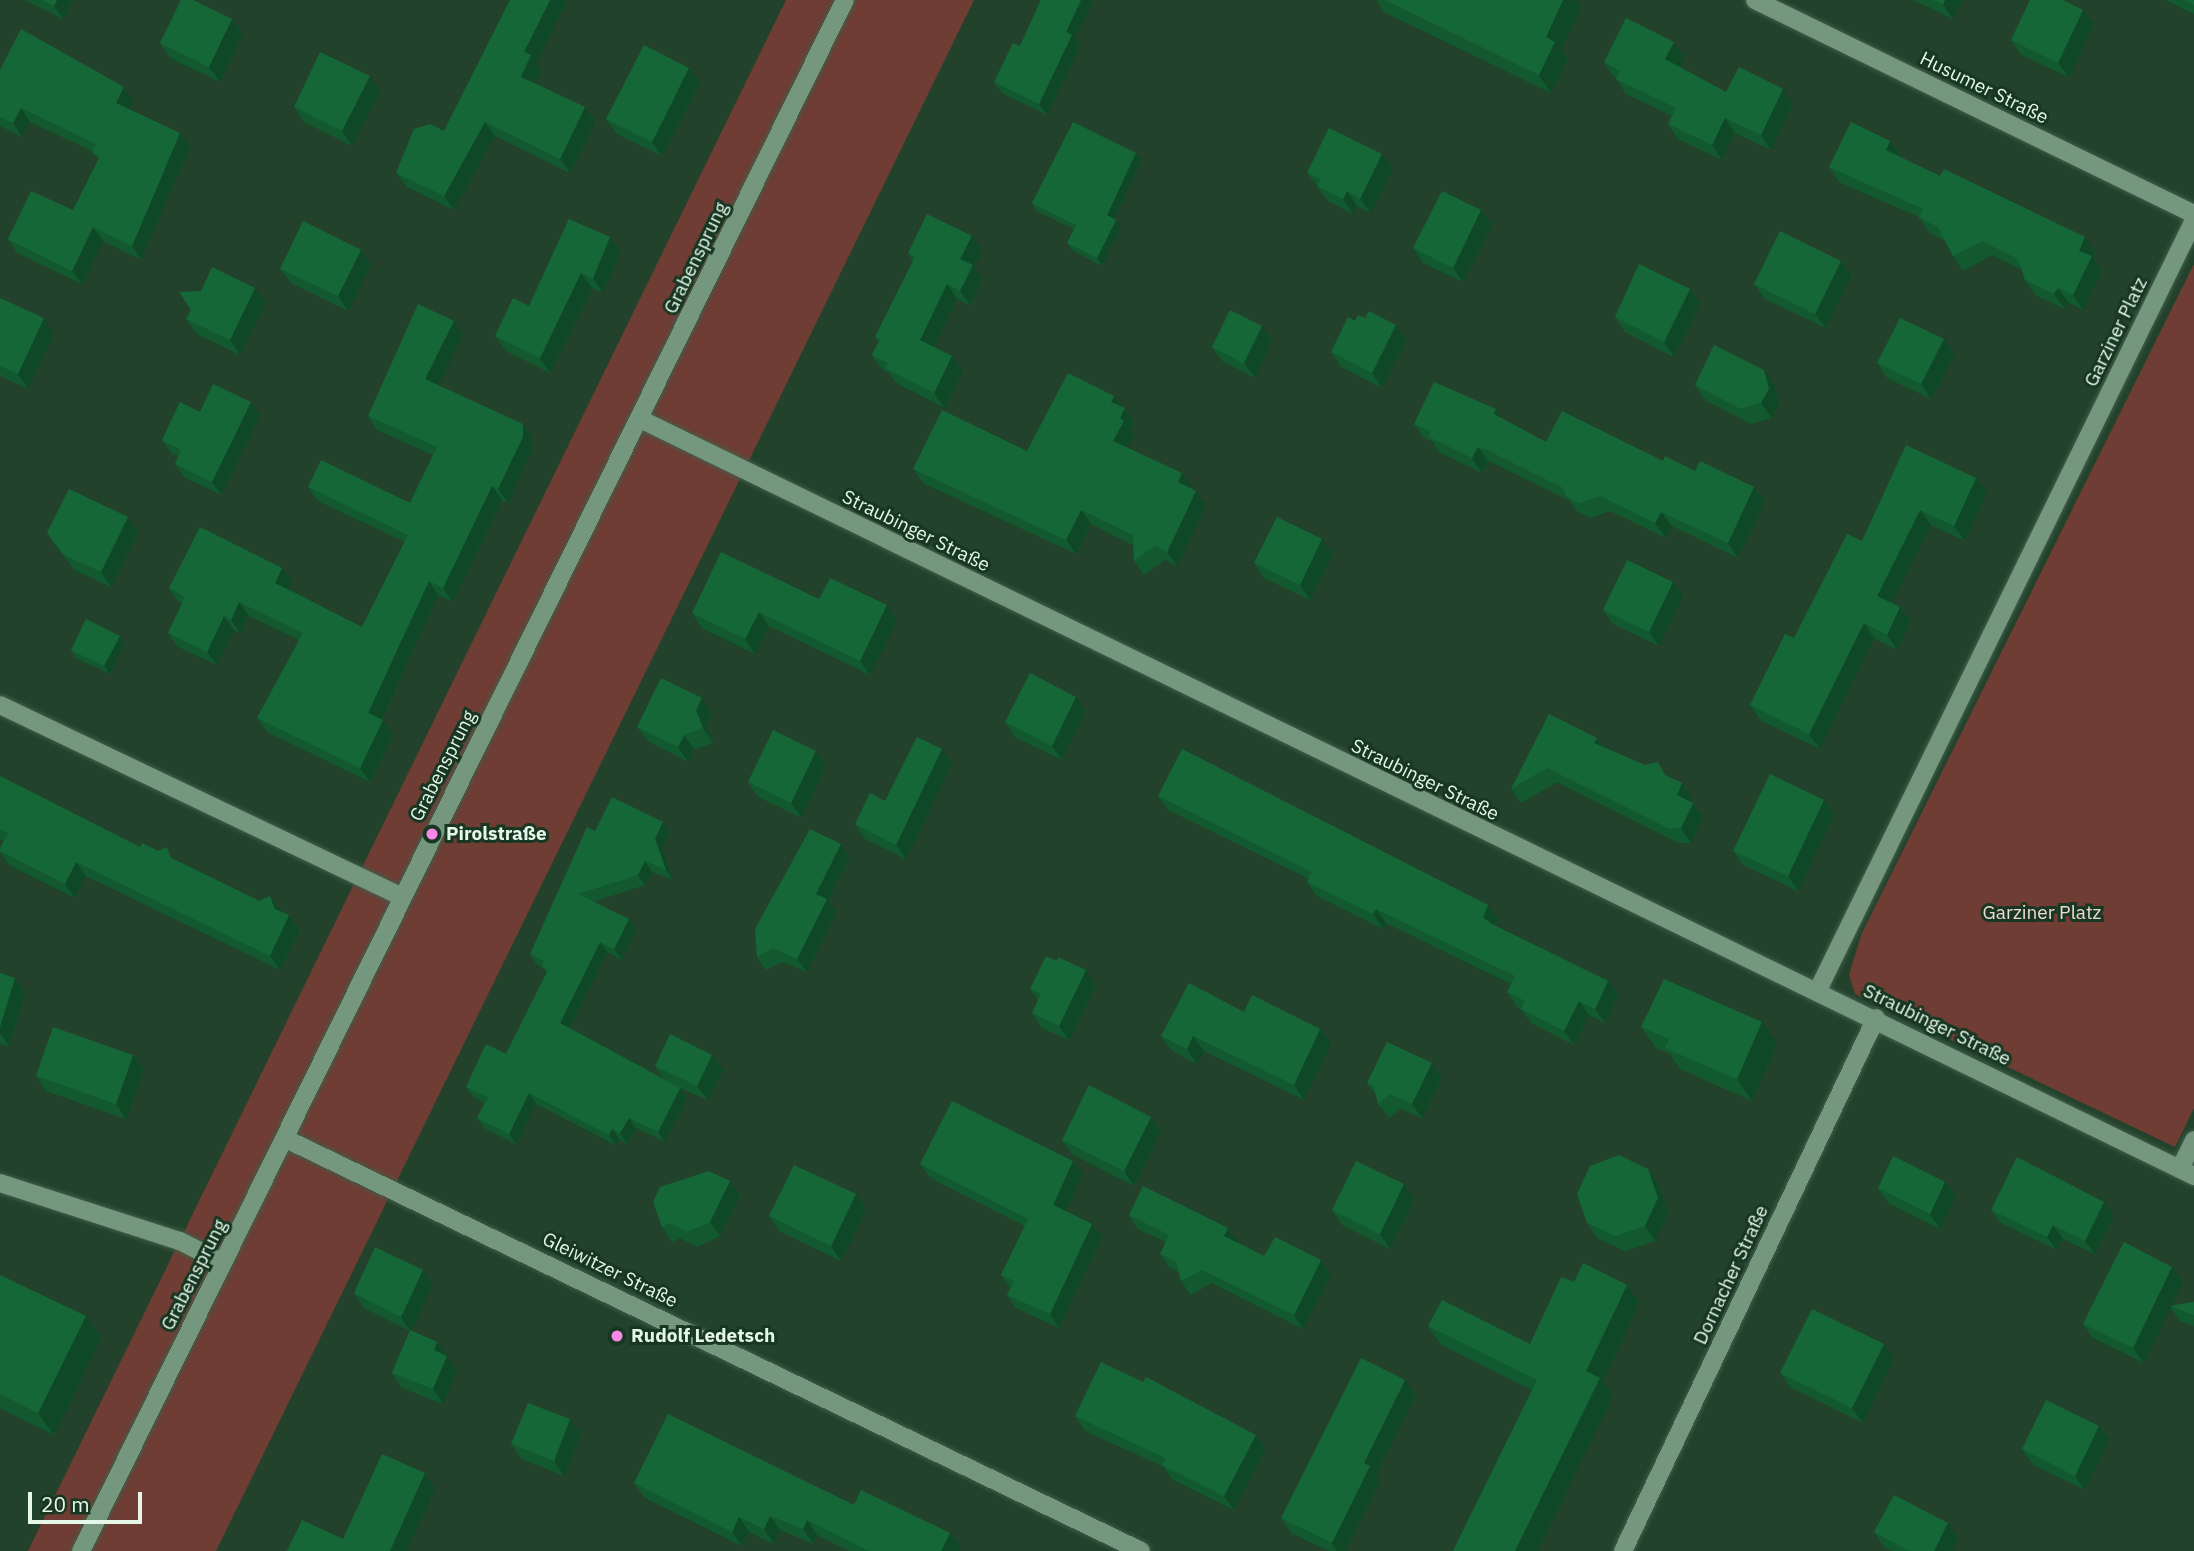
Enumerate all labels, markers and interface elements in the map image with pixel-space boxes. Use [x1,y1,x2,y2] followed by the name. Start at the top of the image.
[1916,47,2052,129] street label: Husumer Straße
[659,198,733,318] street label: Grabensprung
[2080,274,2152,390] street label: Garziner Platz
[839,485,993,577] street label: Straubinger Straße
[405,707,481,825] street label: Grabensprung
[1348,734,1502,826] street label: Straubinger Straße
[446,823,547,845] place label: Pirolstraße
[424,826,440,842] marker: Pirolstraße
[1983,902,2101,924] park label: Garziner Platz
[1860,979,2014,1071] street label: Straubinger Straße
[1689,1202,1773,1348] street label: Dornacher Straße
[156,1216,232,1334] street label: Grabensprung
[539,1227,681,1313] street label: Gleiwitzer Straße
[631,1325,775,1347] place label: Rudolf Ledetsch
[609,1328,625,1344] marker: Rudolf Ledetsch
[32,1478,145,1522] scale bar
[41,1490,90,1518] text: 20 m

